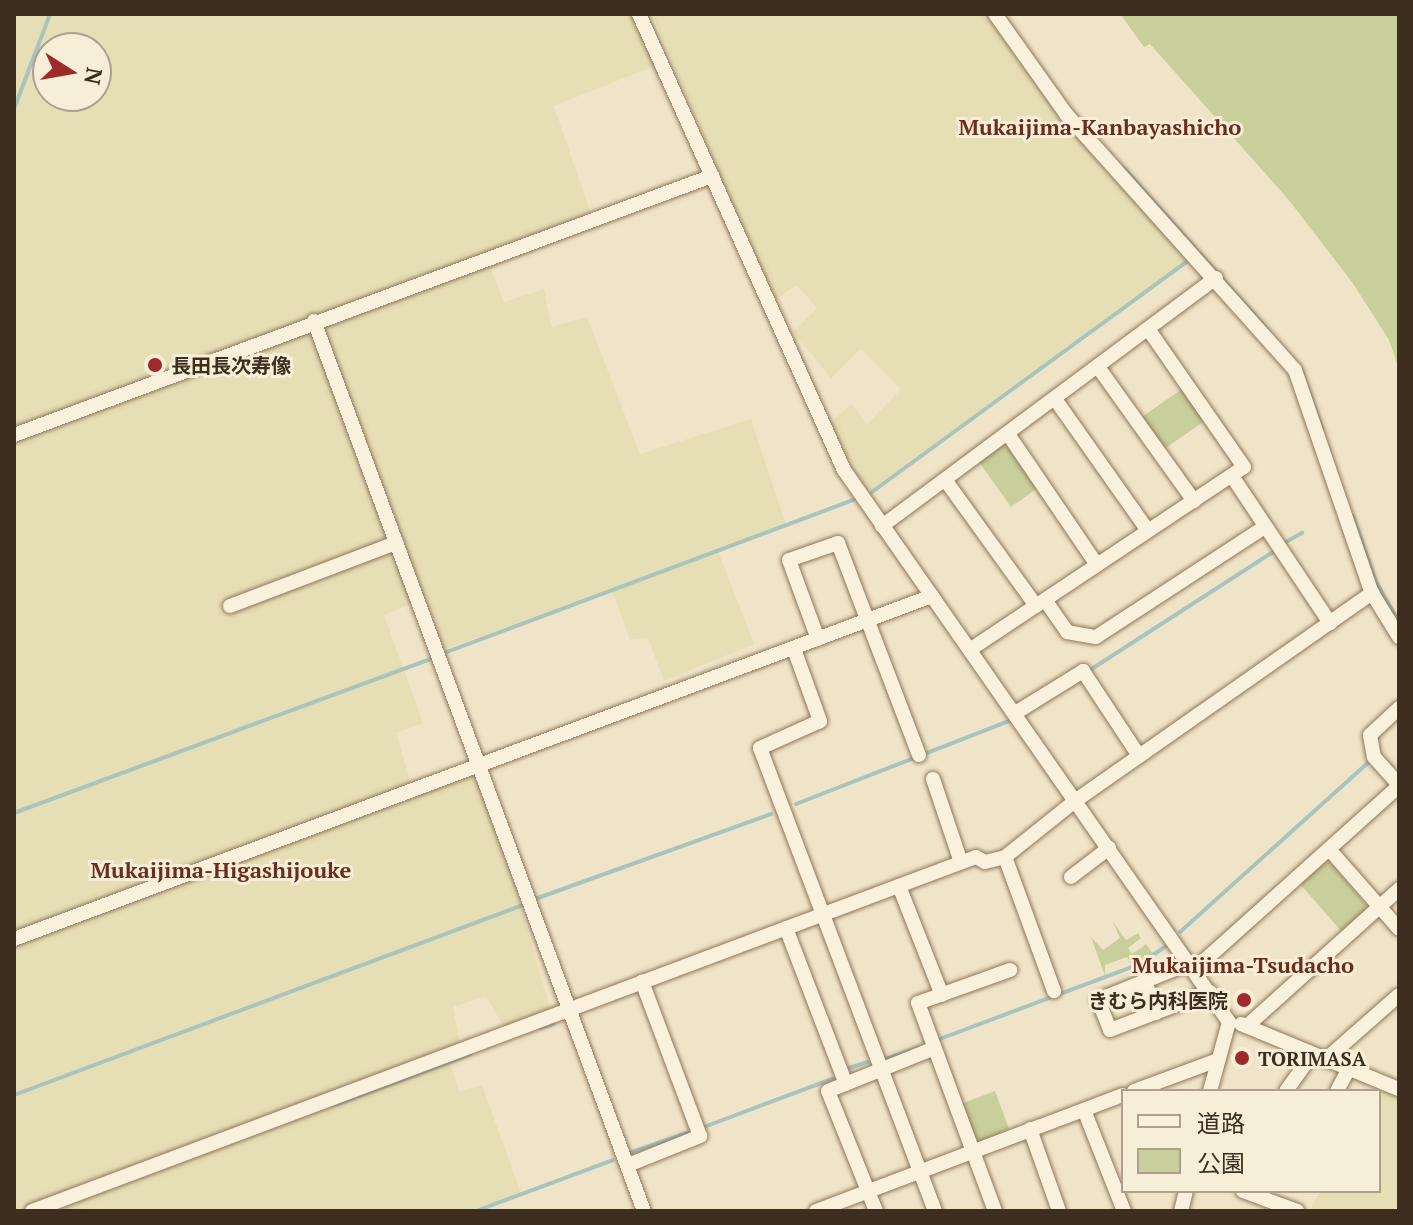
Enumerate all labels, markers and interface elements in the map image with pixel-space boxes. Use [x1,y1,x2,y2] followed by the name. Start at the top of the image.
[32,32,112,112] north arrow
[78,65,110,87] text: N
[959,114,1241,140] district label: Mukaijima-Kanbayashicho
[171,353,291,377] place label: 長田長次寿像
[146,356,164,374] marker: 長田長次寿像
[91,857,351,883] district label: Mukaijima-Higashijouke
[1132,952,1354,978] district label: Mukaijima-Tsudacho
[1088,988,1228,1012] place label: きむら内科医院
[1235,991,1253,1009] marker: きむら内科医院
[1258,1046,1366,1070] place label: TORIMASA
[1233,1049,1251,1067] marker: TORIMASA
[1121,1089,1381,1193] legend
[1197,1107,1245,1139] text: 道路
[1197,1147,1245,1179] text: 公園

